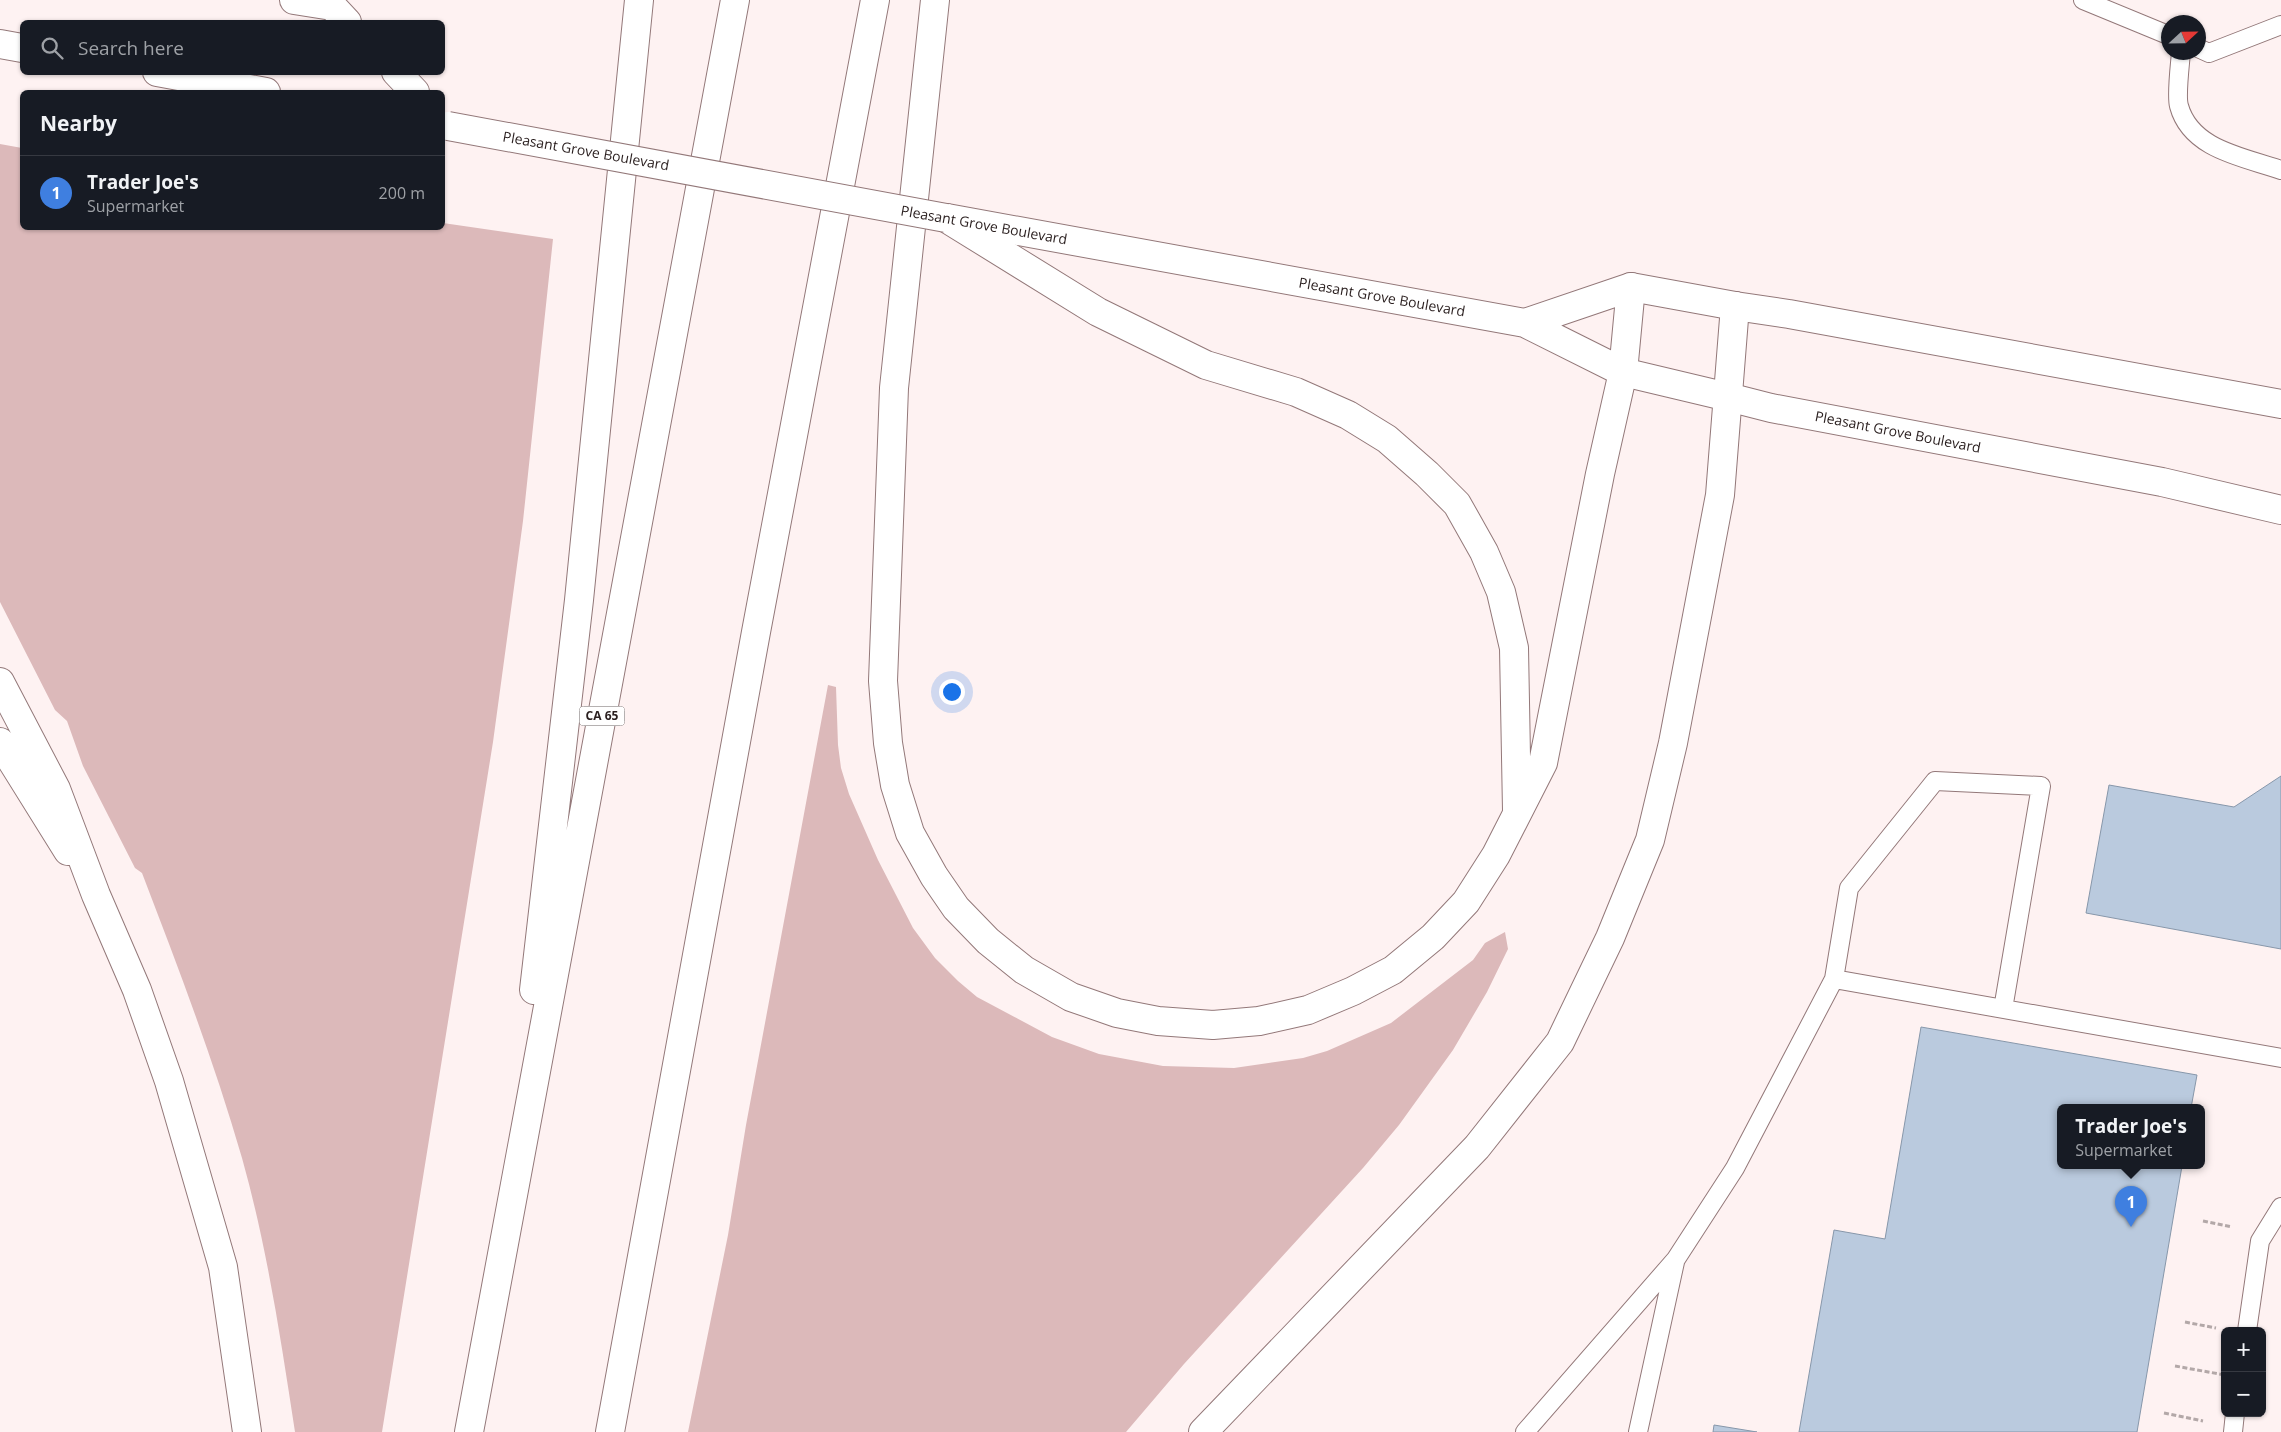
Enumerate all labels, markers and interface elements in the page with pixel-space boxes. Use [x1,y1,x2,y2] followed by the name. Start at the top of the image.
[2161,15,2206,60] north arrow
[20,20,445,75] search box
[38,34,66,62] icon: search
[78,35,184,61] text: Search here
[40,109,117,137] text: Nearby
[501,127,671,175] street label: Pleasant Grove Boulevard
[87,169,199,195] text: Trader Joe's
[51,182,61,204] text: 1
[379,182,425,204] text: 200 m
[87,195,184,217] text: Supermarket
[899,201,1069,249] street label: Pleasant Grove Boulevard
[1297,273,1467,321] street label: Pleasant Grove Boulevard
[1814,406,1983,457] street label: Pleasant Grove Boulevard
[939,679,965,705] your location
[580,706,624,726] road number: CA 65
[2057,1104,2205,1169] popup
[2075,1113,2187,1139] text: Trader Joe's
[2075,1139,2172,1161] text: Supermarket
[2115,1186,2147,1227] pin: 1
[2221,1327,2266,1417] map controls
[2221,1327,2266,1372] button: +
[2221,1372,2266,1417] button: −

